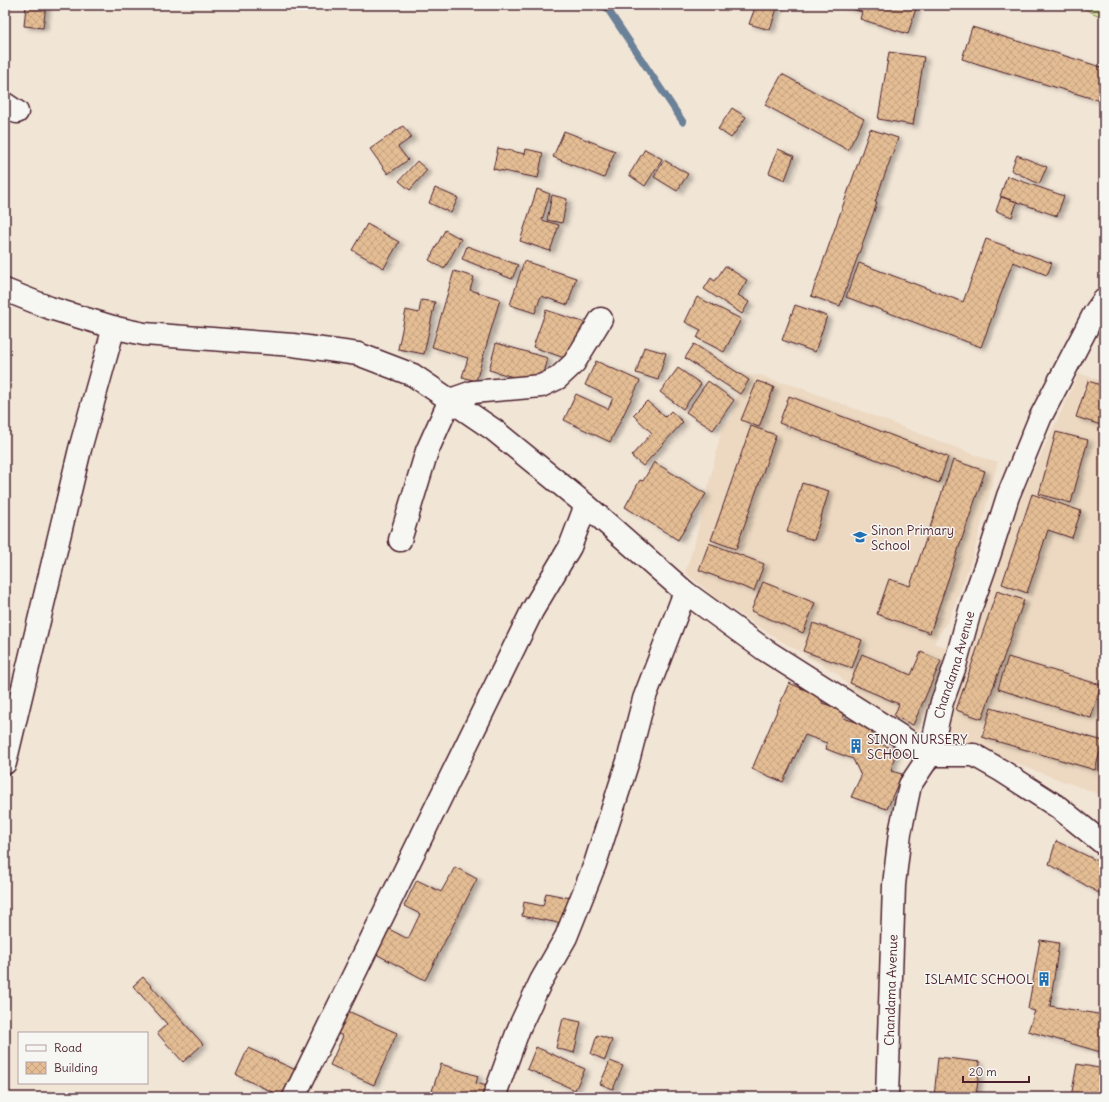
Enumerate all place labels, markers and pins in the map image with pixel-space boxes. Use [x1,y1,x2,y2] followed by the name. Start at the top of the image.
[871,522,954,554] place label: Sinon Primary School
[852,529,868,545] school or university icon: Sinon Primary School
[867,731,967,763] place label: SINON NURSERY SCHOOL
[848,738,864,754] building icon: SINON NURSERY SCHOOL
[925,971,1033,988] place label: ISLAMIC SCHOOL
[1036,971,1052,987] building icon: ISLAMIC SCHOOL

